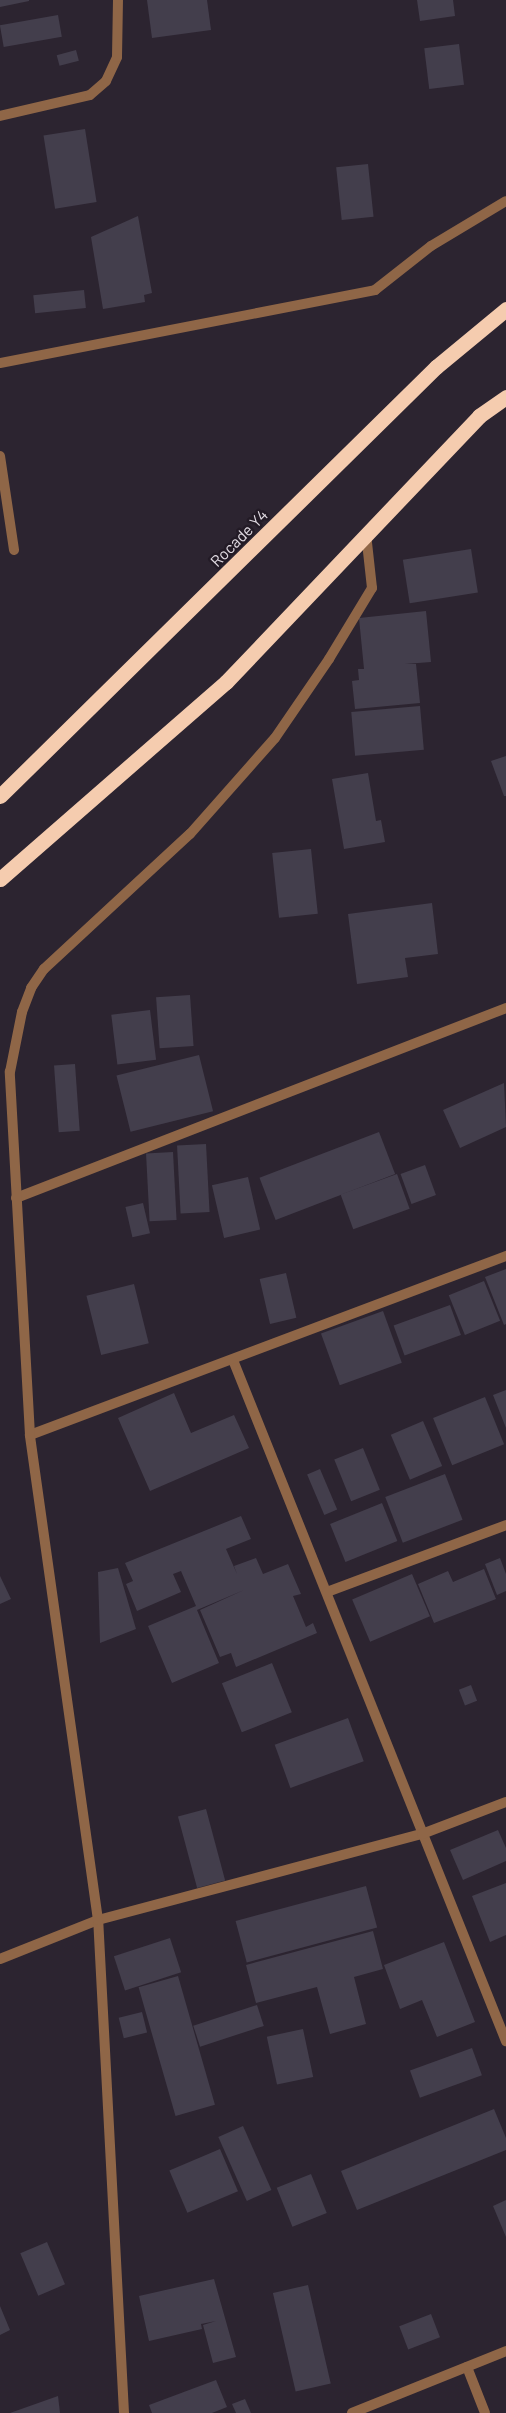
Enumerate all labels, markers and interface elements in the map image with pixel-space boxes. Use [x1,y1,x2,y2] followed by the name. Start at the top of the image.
[206,505,272,571] street label: Rocade Y4

